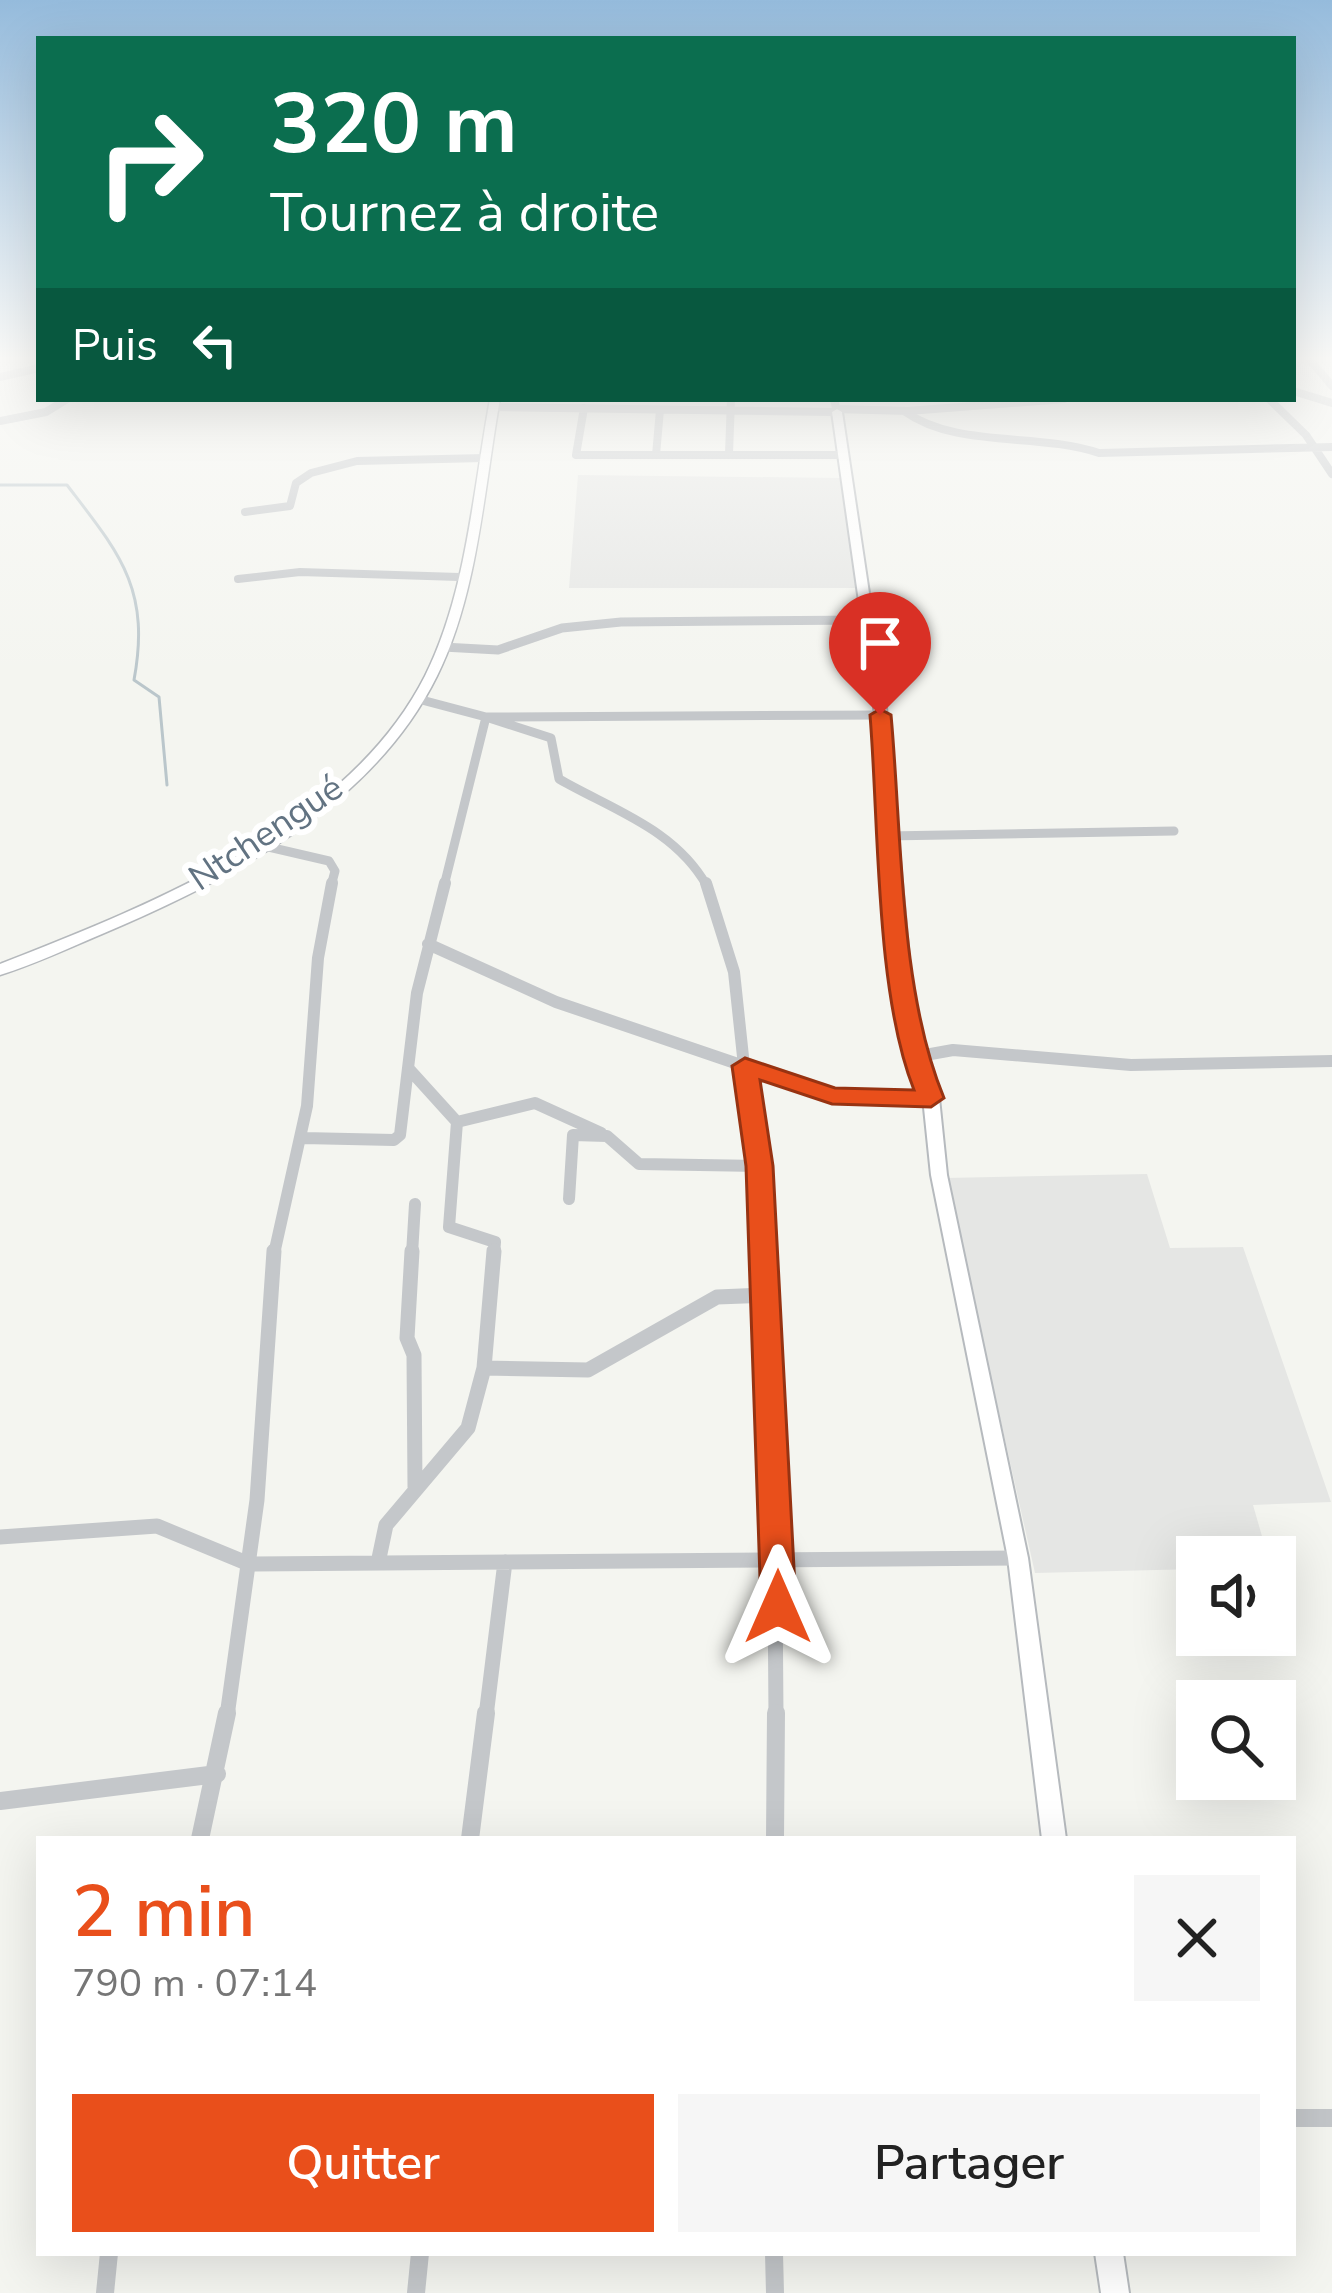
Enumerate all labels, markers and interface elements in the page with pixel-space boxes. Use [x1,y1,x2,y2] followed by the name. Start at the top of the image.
[270,67,518,182] text: 320 m
[72,84,228,240] icon: right
[270,176,659,250] text: Tournez à droite
[182,312,248,378] icon: left
[72,315,158,376] text: Puis
[829,592,931,715] pin
[847,610,913,676] icon: arrive
[179,763,353,903] street label: Ntchengué
[1176,1536,1296,1800] map controls
[1176,1536,1296,1656] button: sound
[715,1544,841,1670] position arrow
[1176,1680,1296,1800] button: search
[72,1863,255,1961] text: 2 min
[1134,1875,1260,2001] button: close
[72,1957,317,2010] text: 790 m · 07:14
[72,2094,654,2232] button: Quitter
[678,2094,1260,2232] button: Partager

